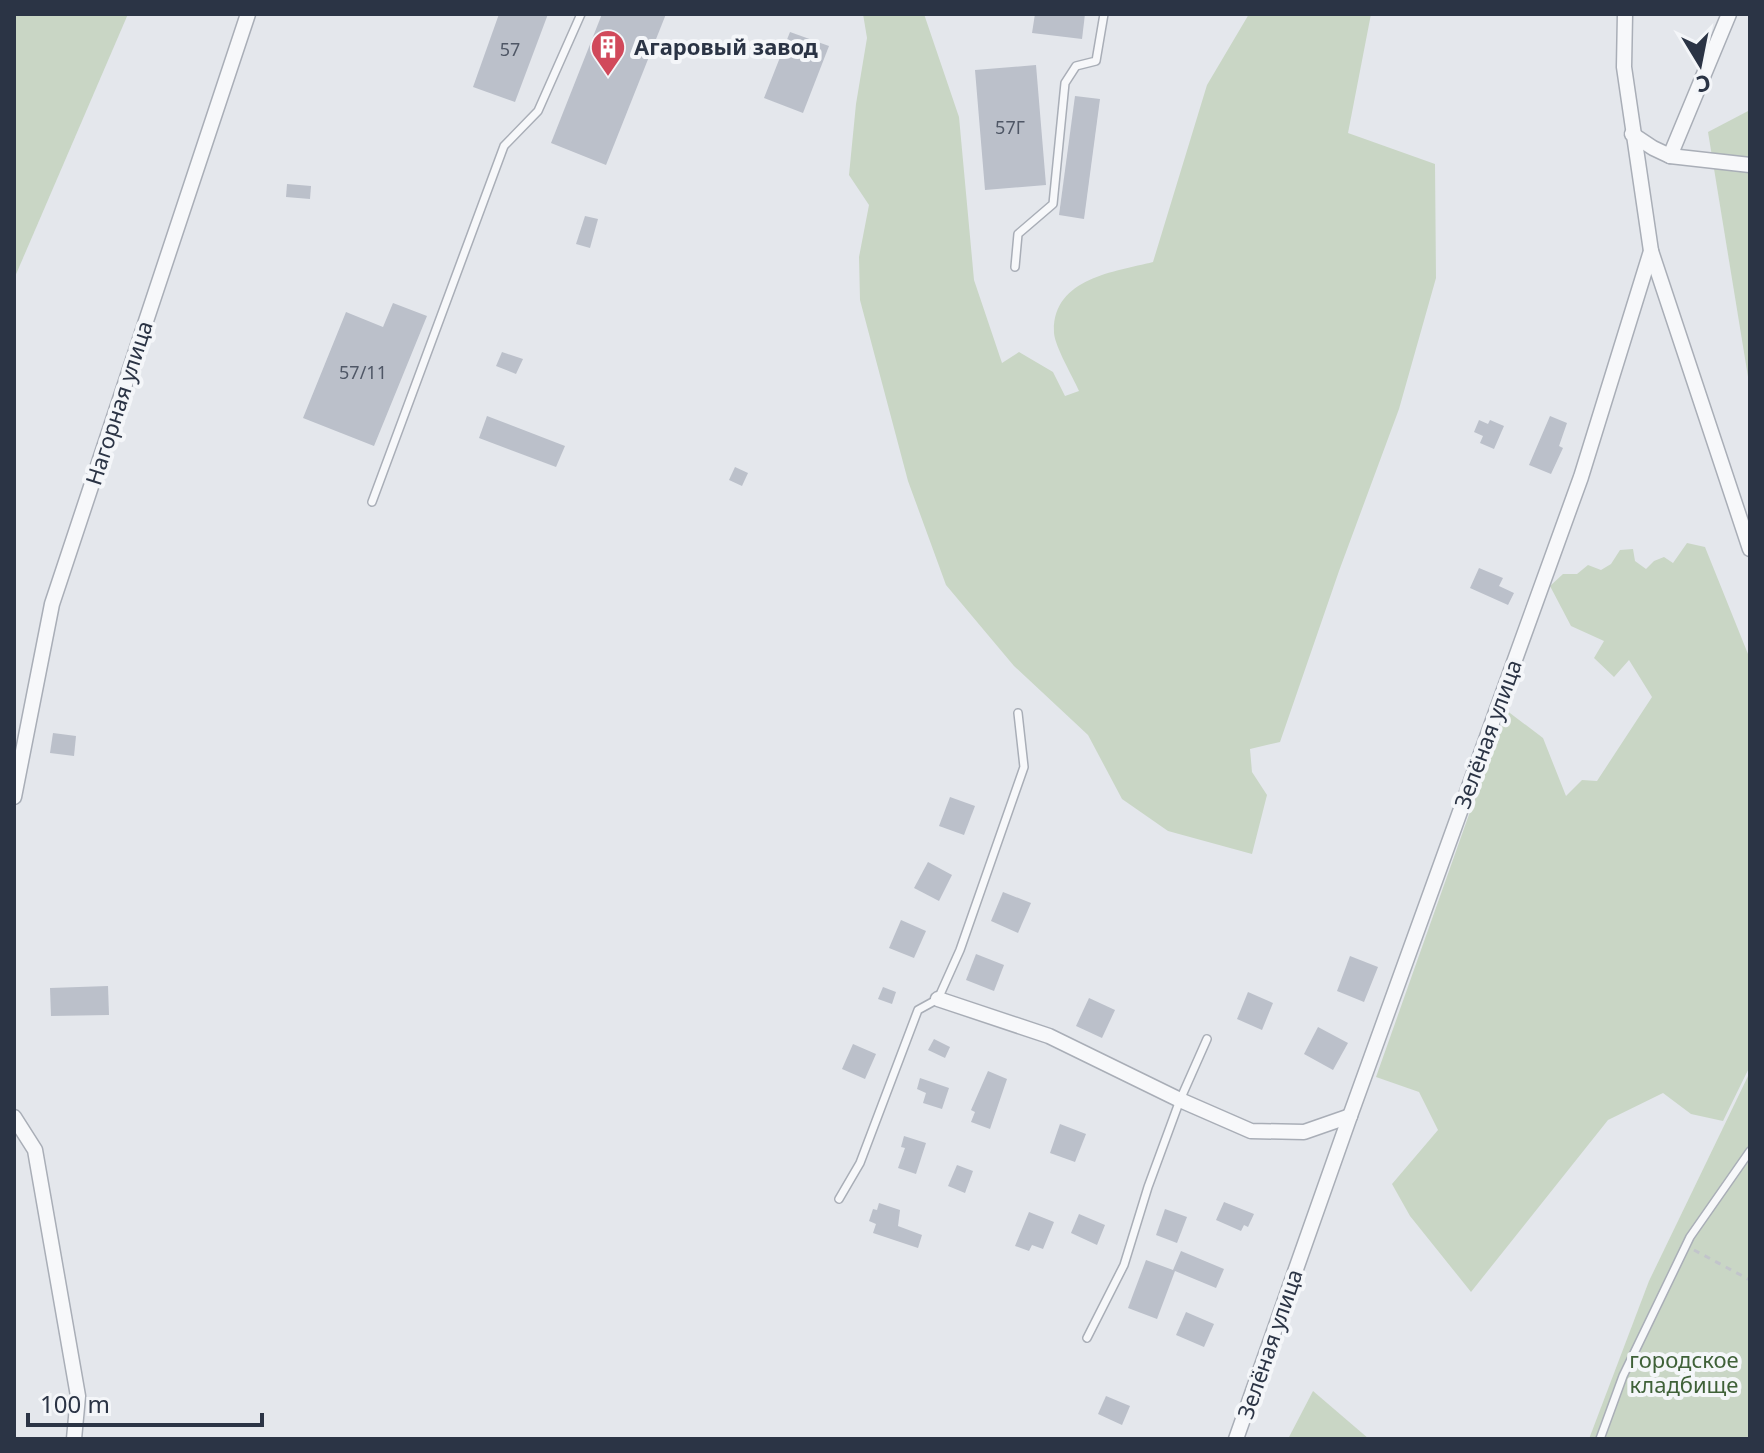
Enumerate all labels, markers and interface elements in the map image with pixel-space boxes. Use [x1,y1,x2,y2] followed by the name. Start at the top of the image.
[1660,24,1740,104] north arrow
[589,28,627,78] building icon: Агаровый завод
[634,31,818,61] place label: Агаровый завод
[500,37,520,61] house number: 57
[1694,69,1713,101] text: С
[995,115,1025,139] house number: 57Г
[77,317,159,489] street label: Нагорная улица
[339,360,387,384] house number: 57/11
[1446,655,1528,812] street label: Зелёная улица
[1229,1265,1309,1422] street label: Зелёная улица
[1629,1344,1739,1399] park label: городское кладбище
[28,1377,262,1427] scale bar
[40,1387,110,1420] text: 100 m

